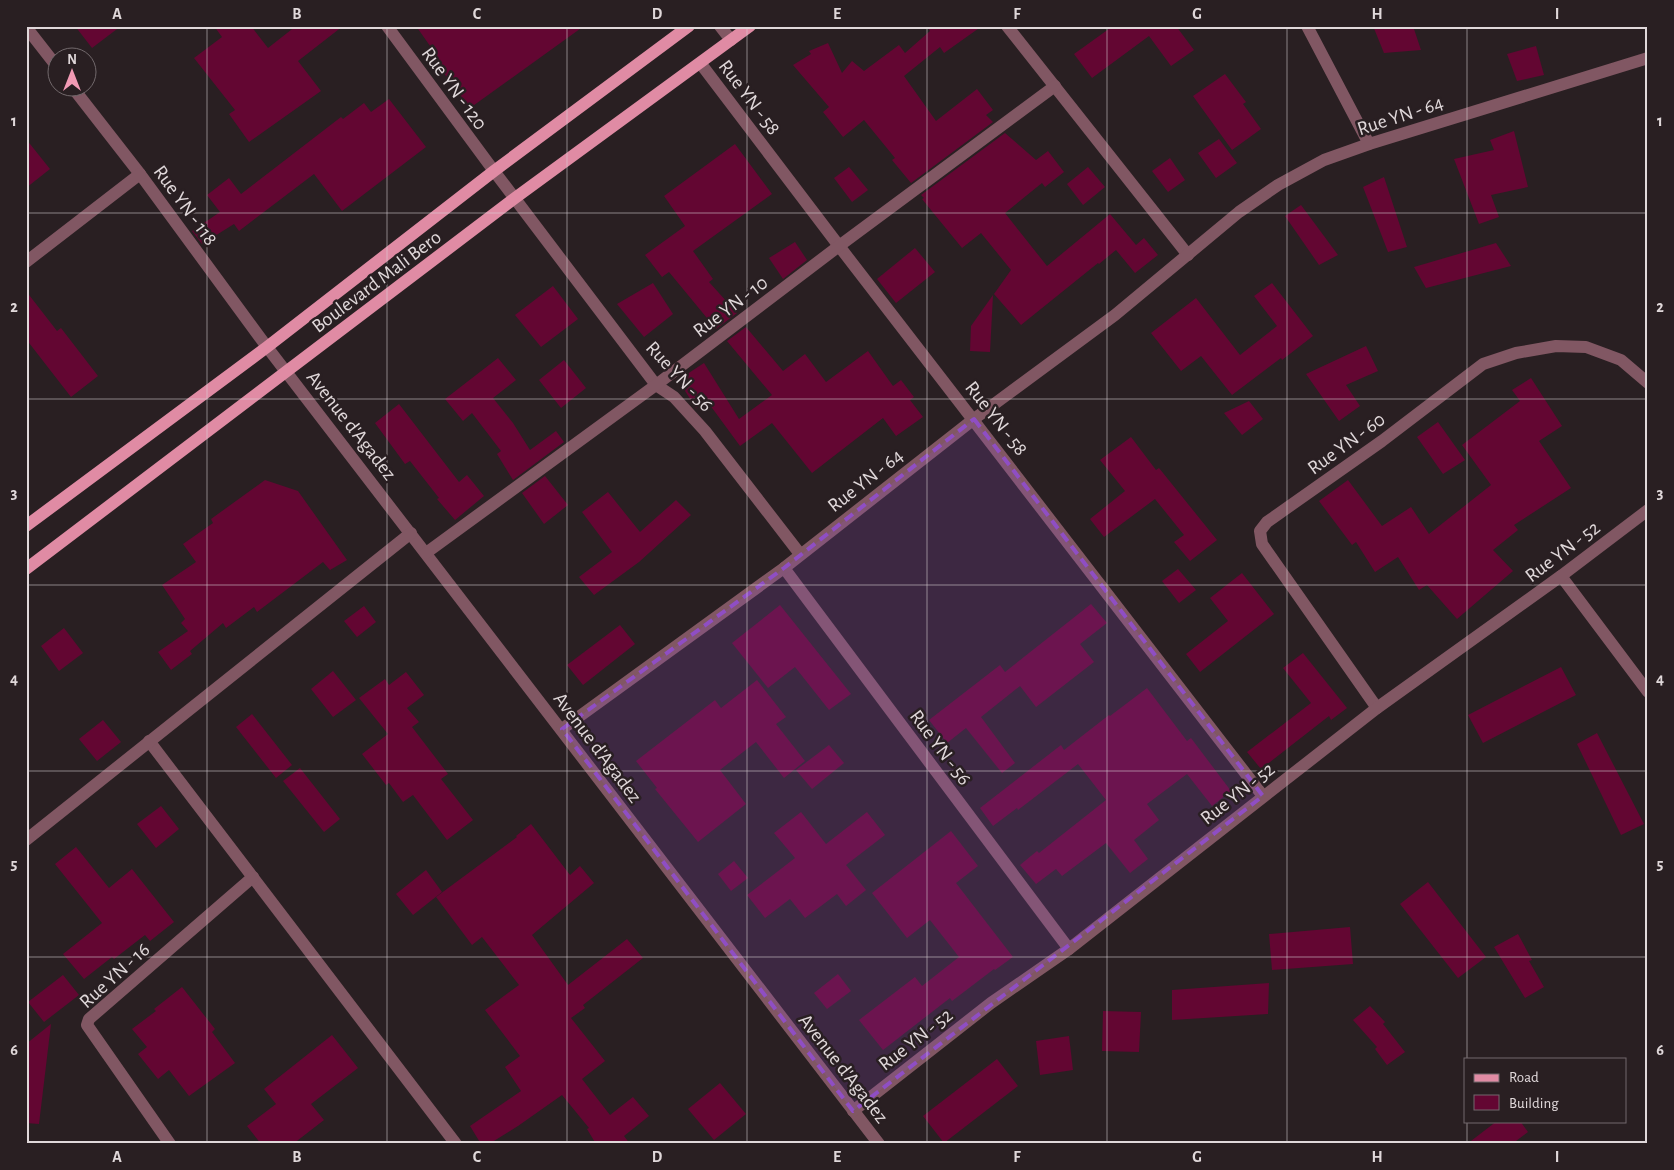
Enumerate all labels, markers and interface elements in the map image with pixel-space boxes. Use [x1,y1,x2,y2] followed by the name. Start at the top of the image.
[112,6,122,22] text: A
[292,6,302,22] text: B
[473,6,482,22] text: C
[652,6,663,22] text: D
[833,6,841,22] text: E
[1013,6,1021,22] text: F
[1192,6,1202,22] text: G
[1371,6,1383,22] text: H
[1555,6,1559,22] text: I
[418,44,491,134] street label: Rue YN - 120
[48,48,98,98] north arrow
[67,53,77,67] text: N
[715,56,784,139] street label: Rue YN - 58
[1355,93,1446,139] street label: Rue YN - 64
[11,113,17,129] text: 1
[1657,113,1663,129] text: 1
[150,162,221,249] street label: Rue YN - 118
[308,227,445,337] street label: Boulevard Mali Bero
[690,272,772,341] street label: Rue YN - 10
[10,299,18,315] text: 2
[1656,299,1664,315] text: 2
[642,338,717,416] street label: Rue YN - 56
[303,367,400,484] street label: Avenue d'Agadez
[961,378,1031,460] street label: Rue YN - 58
[1304,409,1389,478] street label: Rue YN - 60
[824,445,907,516] street label: Rue YN - 64
[11,485,18,501] text: 3
[1657,485,1664,501] text: 3
[1522,517,1604,586] street label: Rue YN - 52
[10,671,18,687] text: 4
[1656,671,1664,687] text: 4
[549,689,645,806] street label: Avenue d'Agadez
[906,706,975,789] street label: Rue YN - 56
[1197,759,1278,829] street label: Rue YN - 52
[11,856,18,872] text: 5
[1657,856,1664,872] text: 5
[76,939,154,1012] street label: Rue YN - 16
[875,1005,956,1075] street label: Rue YN - 52
[795,1010,892,1127] street label: Avenue d'Agadez
[10,1042,18,1058] text: 6
[1656,1042,1664,1058] text: 6
[1464,1058,1626,1122] legend
[1509,1070,1539,1085] text: Road
[1509,1096,1559,1111] text: Building
[112,1149,122,1165] text: A
[292,1149,302,1165] text: B
[473,1149,482,1165] text: C
[652,1149,663,1165] text: D
[833,1149,841,1165] text: E
[1013,1149,1021,1165] text: F
[1192,1149,1202,1165] text: G
[1371,1149,1383,1165] text: H
[1555,1149,1559,1165] text: I

